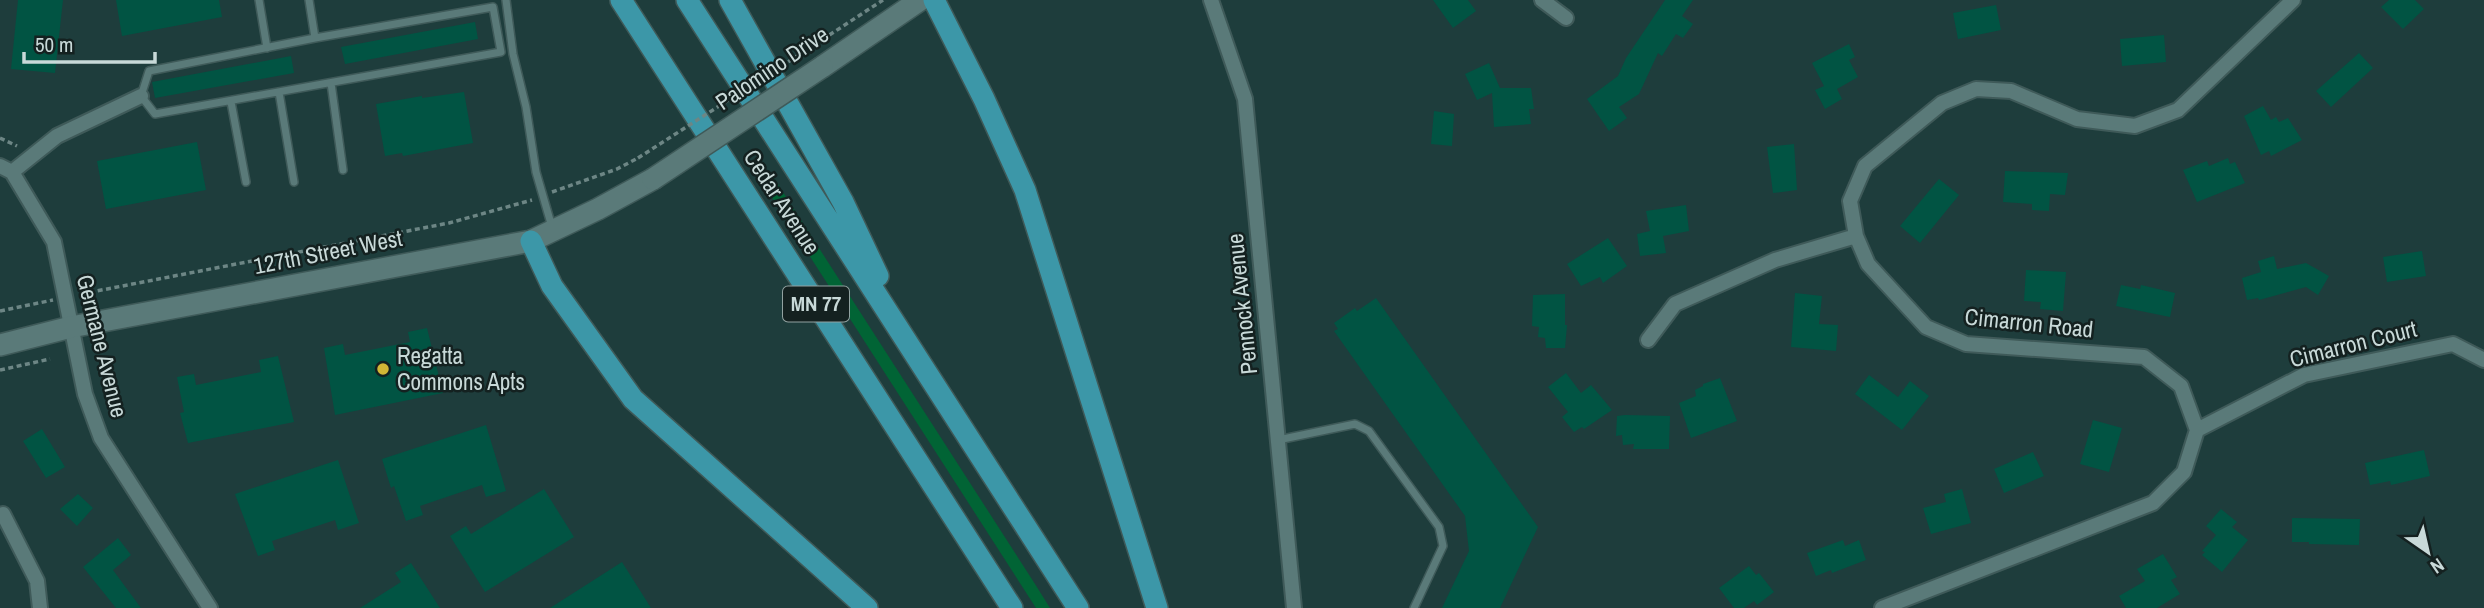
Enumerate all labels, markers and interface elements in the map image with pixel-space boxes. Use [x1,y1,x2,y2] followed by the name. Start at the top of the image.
[709,18,834,117] street label: Palomino Drive
[24,21,156,65] scale bar
[35,30,73,59] text: 50 m
[737,143,828,260] street label: Cedar Avenue
[251,222,405,281] street label: 127th Street West
[1219,232,1264,376] street label: Pennock Avenue
[70,271,135,421] street label: Germane Avenue
[783,286,849,322] road number: MN 77
[1963,300,2095,345] street label: Cimarron Road
[2286,313,2420,374] street label: Cimarron Court
[397,340,525,397] place label: Regatta Commons Apts
[375,361,391,377] marker: Regatta Commons Apts
[2393,517,2463,587] north arrow
[2426,552,2449,580] text: N

